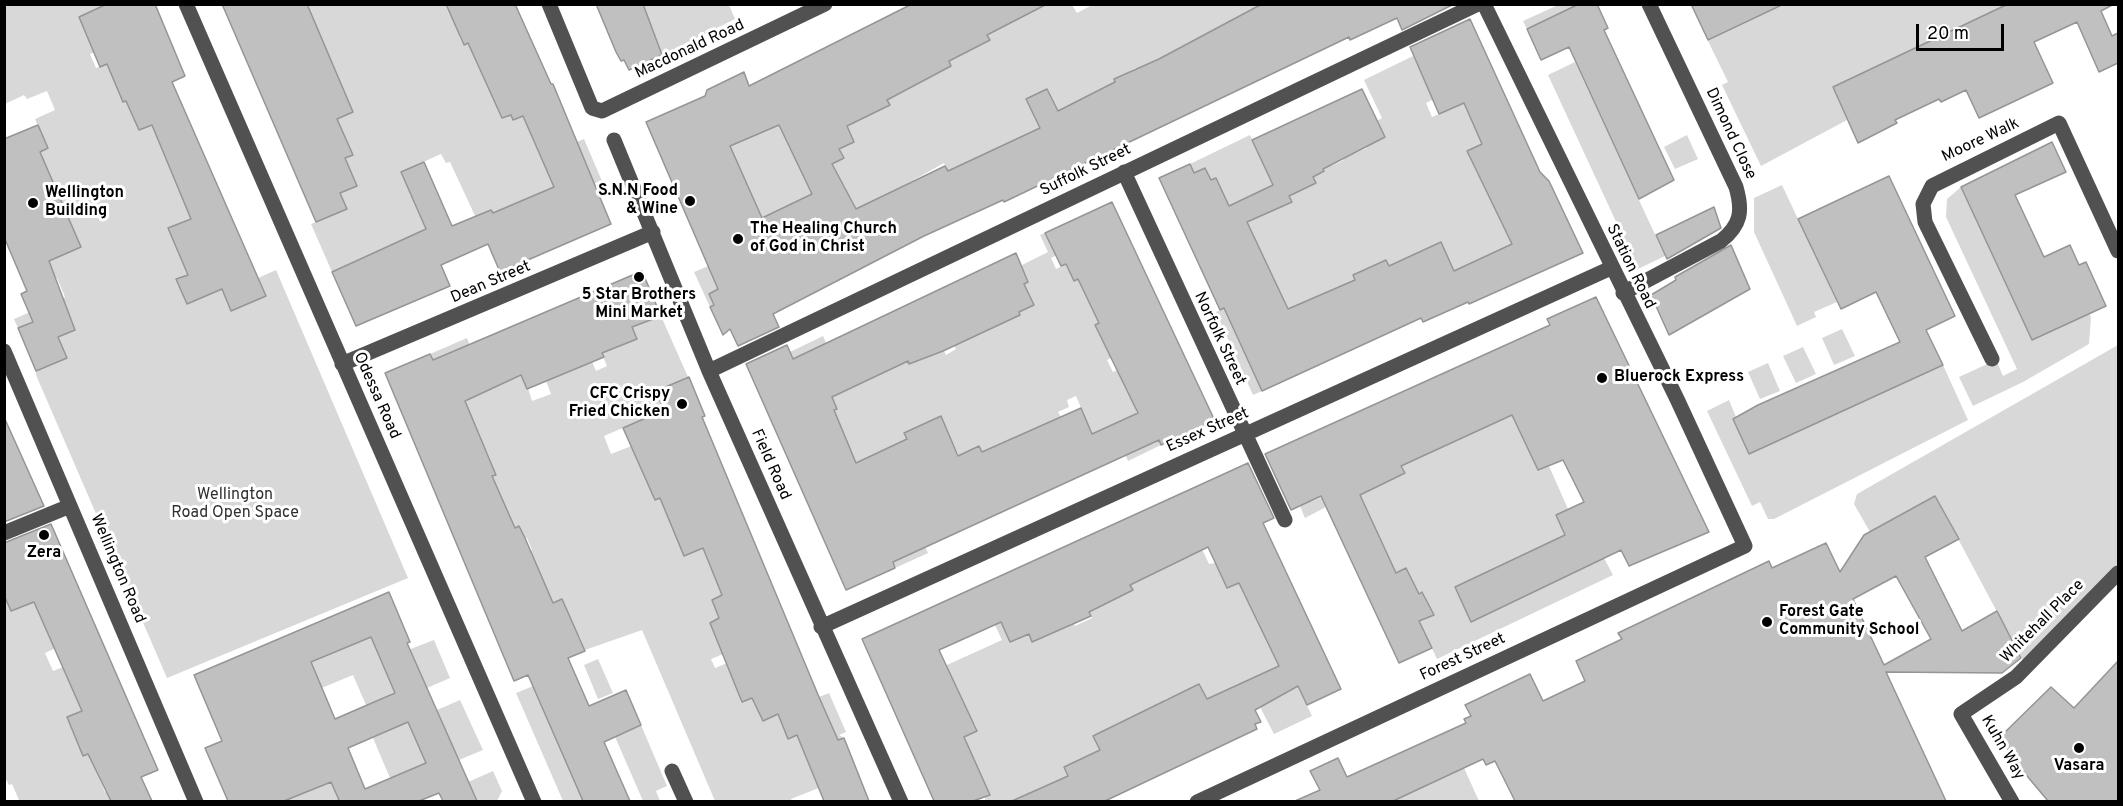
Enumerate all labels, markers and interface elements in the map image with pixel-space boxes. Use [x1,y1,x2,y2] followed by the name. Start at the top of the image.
[1919,12,2008,50] scale bar
[632,16,748,84] street label: Macdonald Road
[1927,23,1969,46] text: 20 m
[1700,85,1760,183] street label: Dimond Close
[1939,115,2023,167] street label: Moore Walk
[1037,141,1135,201] street label: Suffolk Street
[598,182,678,220] place label: S.N.N Food & Wine
[45,184,124,222] place label: Wellington Building
[683,194,697,208] marker: S.N.N Food & Wine
[26,196,40,210] marker: Wellington Building
[750,220,897,258] place label: The Healing Church of God in Christ
[1601,221,1659,313] street label: Station Road
[731,232,745,246] marker: The Healing Church of God in Christ
[448,258,534,308] street label: Dean Street
[632,270,646,284] marker: 5 Star Brothers Mini Market
[582,286,696,324] place label: 5 Star Brothers Mini Market
[1189,289,1249,389] street label: Norfolk Street
[348,350,404,442] street label: Odessa Road
[1614,368,1744,388] place label: Bluerock Express
[1595,371,1609,385] marker: Bluerock Express
[569,385,670,423] place label: CFC Crispy Fried Chicken
[675,397,689,411] marker: CFC Crispy Fried Chicken
[1164,404,1252,458] street label: Essex Street
[746,427,794,503] street label: Field Road
[171,486,299,524] park label: Wellington Road Open Space
[85,511,149,627] street label: Wellington Road
[37,528,51,542] marker: Zera
[27,544,61,564] place label: Zera
[1997,576,2089,668] street label: Whitehall Place
[1779,603,1919,641] place label: Forest Gate Community School
[1760,615,1774,629] marker: Forest Gate Community School
[1417,630,1509,686] street label: Forest Street
[1976,712,2028,784] street label: Kuhn Way
[2072,741,2086,755] marker: Vasara
[2054,757,2104,777] place label: Vasara

